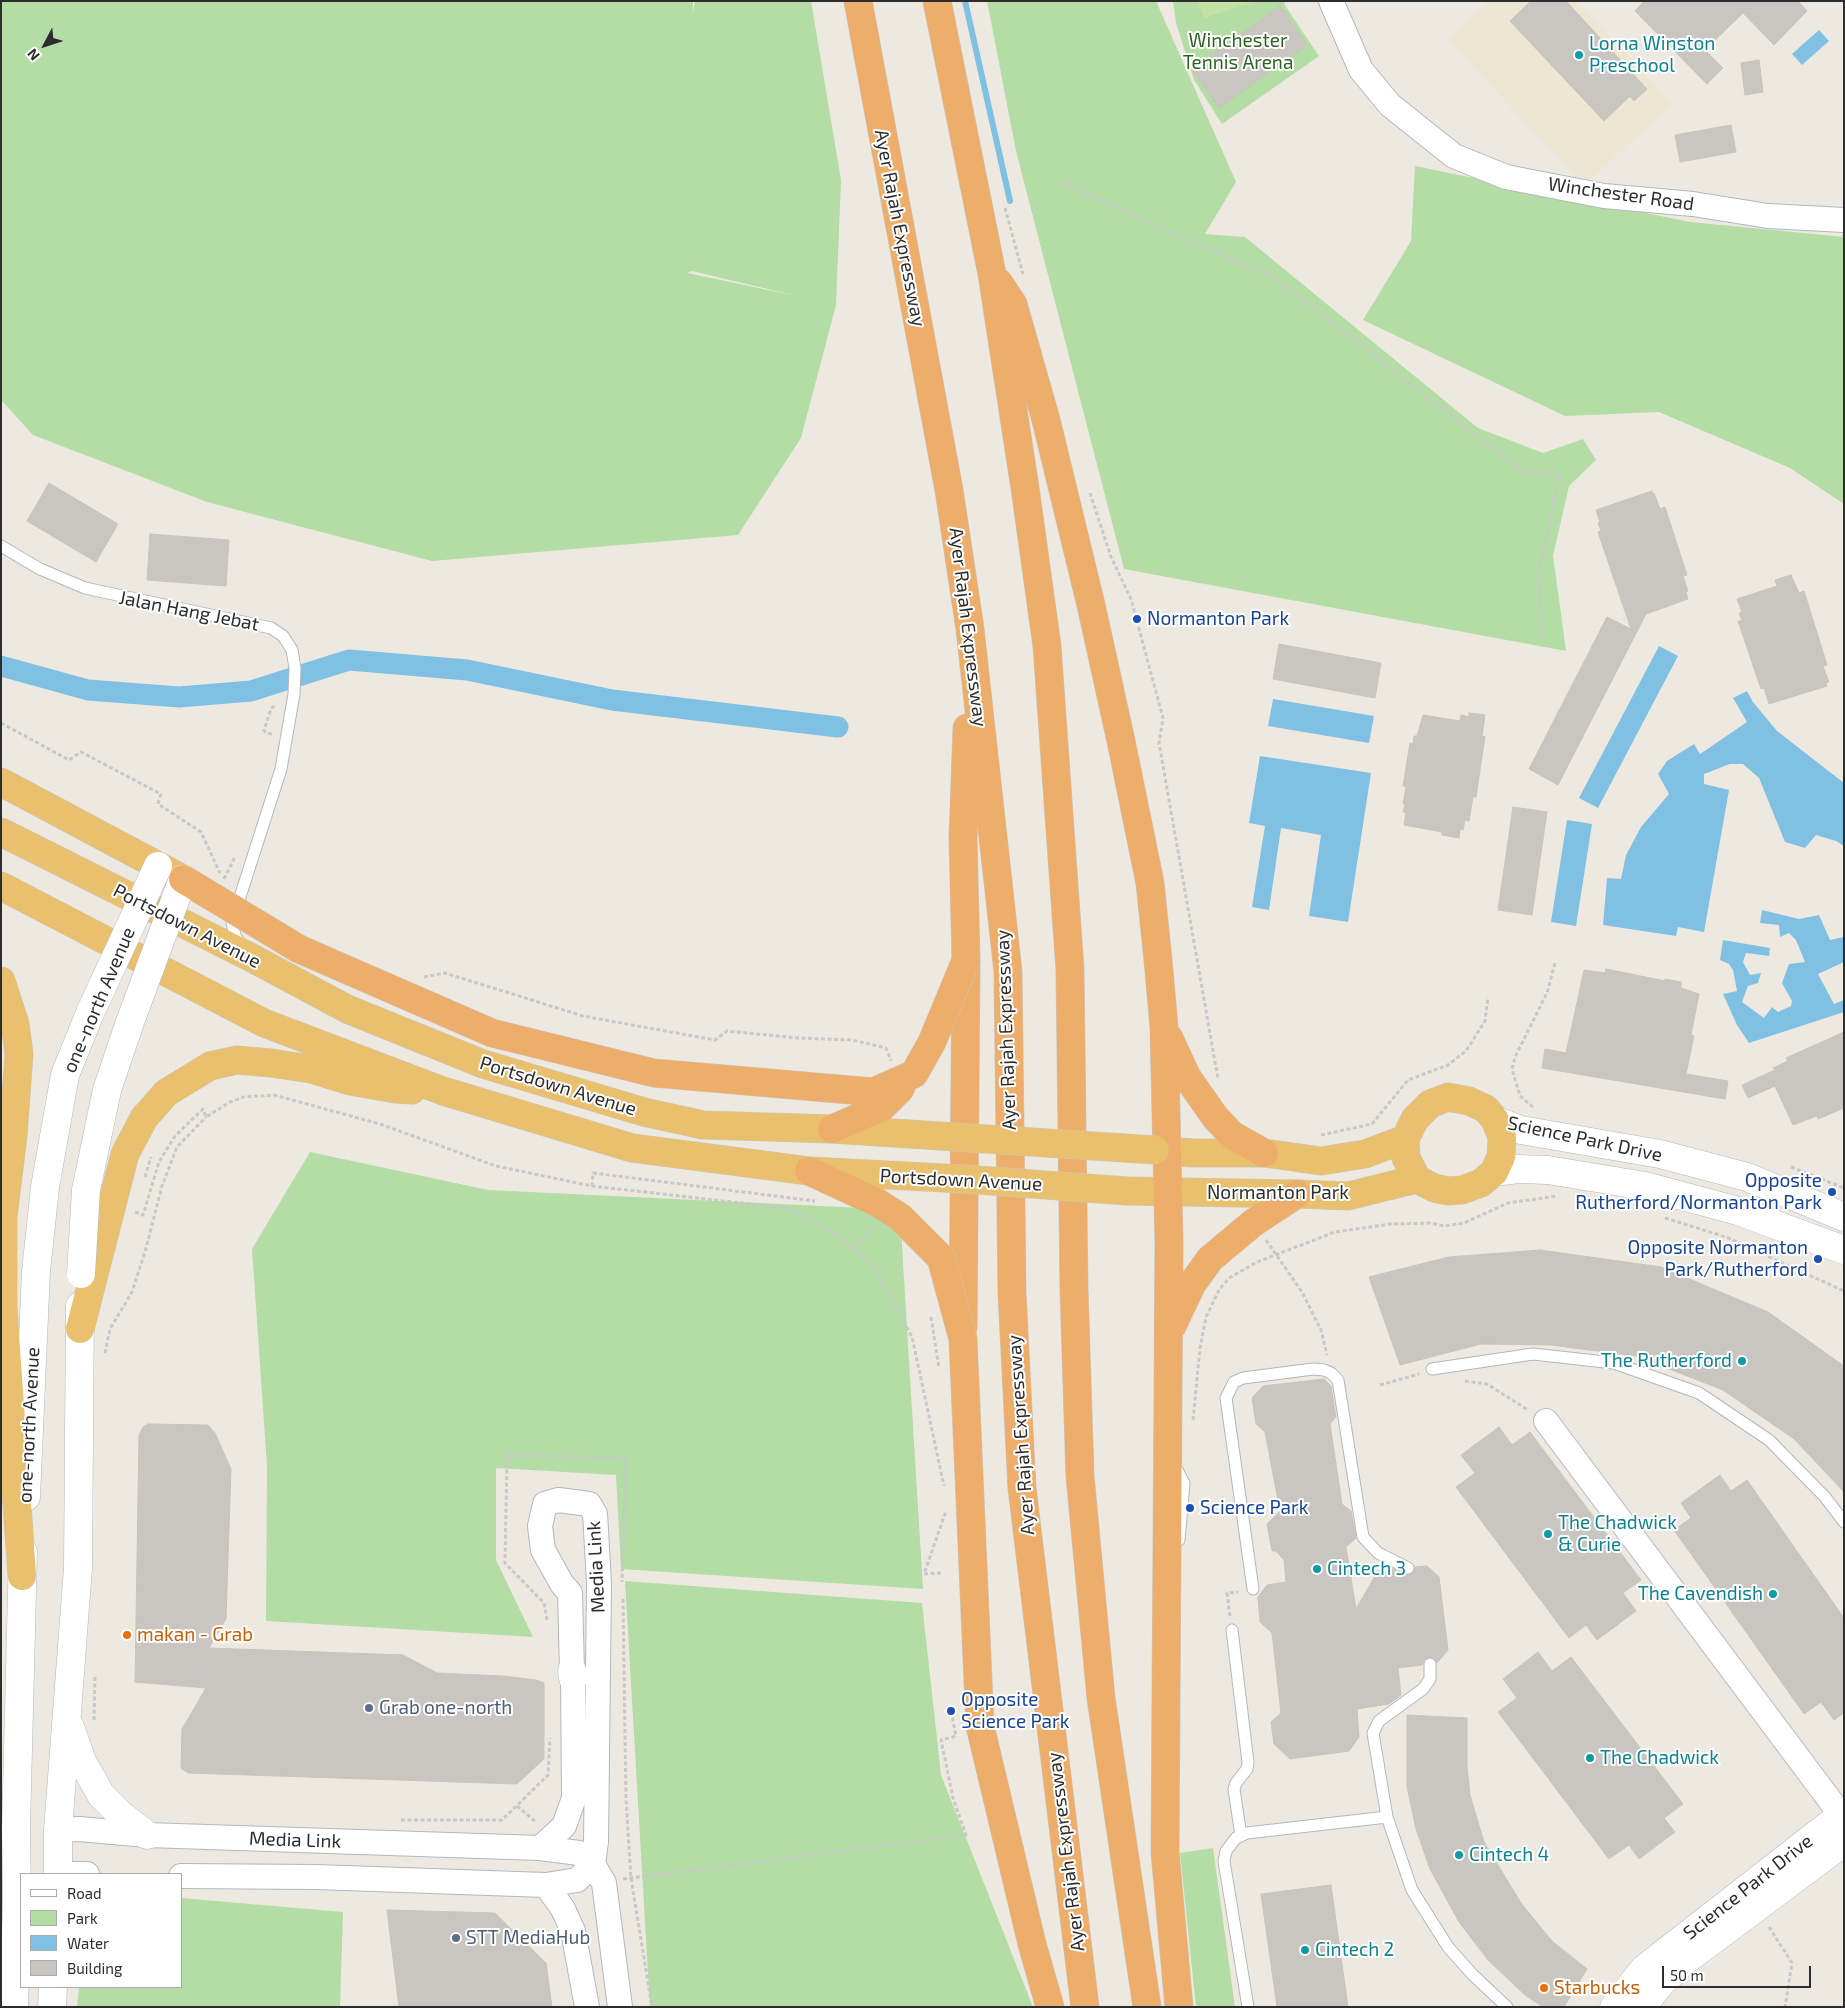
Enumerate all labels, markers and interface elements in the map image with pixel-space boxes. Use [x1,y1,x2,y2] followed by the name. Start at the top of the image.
[20,20,70,70] north arrow
[1183,30,1293,74] park label: Winchester Tennis Arena
[1589,33,1715,77] place label: Lorna Winston Preschool
[23,46,43,64] text: N
[1573,49,1585,61] marker: Lorna Winston Preschool
[870,127,930,329] street label: Ayer Rajah Expressway
[1547,172,1695,216] street label: Winchester Road
[944,526,992,728] street label: Ayer Rajah Expressway
[117,586,261,636] street label: Jalan Hang Jebat
[1147,608,1289,630] place label: Normanton Park
[1131,613,1143,625] marker: Normanton Park
[109,879,265,973] street label: Portsdown Avenue
[58,924,140,1076] street label: one-north Avenue
[991,929,1021,1131] street label: Ayer Rajah Expressway
[477,1051,639,1121] street label: Portsdown Avenue
[1506,1111,1664,1167] street label: Science Park Drive
[879,1164,1043,1196] street label: Portsdown Avenue
[1575,1170,1822,1214] place label: Opposite Rutherford/Normanton Park
[1207,1182,1349,1204] street label: Normanton Park
[1826,1186,1838,1198] marker: Opposite Rutherford/Normanton Park
[1627,1237,1808,1281] place label: Opposite Normanton Park/Rutherford
[1812,1253,1824,1265] marker: Opposite Normanton Park/Rutherford
[1003,1334,1039,1536] street label: Ayer Rajah Expressway
[14,1346,44,1504] street label: one-north Avenue
[1601,1350,1732,1372] place label: The Rutherford
[1736,1355,1748,1367] marker: The Rutherford
[1200,1497,1308,1519] place label: Science Park
[1184,1502,1196,1514] marker: Science Park
[1558,1512,1677,1556] place label: The Chadwick & Curie
[582,1520,610,1614] street label: Media Link
[1542,1528,1554,1540] marker: The Chadwick & Curie
[1327,1558,1406,1580] place label: Cintech 3
[1311,1563,1323,1575] marker: Cintech 3
[1638,1583,1763,1605] place label: The Cavendish
[1767,1588,1779,1600] marker: The Cavendish
[137,1624,253,1646] place label: makan - Grab
[121,1629,133,1641] marker: makan - Grab
[961,1689,1069,1733] place label: Opposite Science Park
[379,1697,512,1719] place label: Grab one-north
[363,1702,375,1714] marker: Grab one-north
[945,1705,957,1717] marker: Opposite Science Park
[1600,1747,1719,1769] place label: The Chadwick
[1042,1751,1090,1953] street label: Ayer Rajah Expressway
[1584,1752,1596,1764] marker: The Chadwick
[248,1827,342,1853] street label: Media Link
[1679,1829,1817,1945] street label: Science Park Drive
[1469,1844,1549,1866] place label: Cintech 4
[1453,1849,1465,1861] marker: Cintech 4
[20,1873,182,1988] legend
[67,1884,102,1902] text: Road
[67,1909,98,1927] text: Park
[466,1927,590,1949] place label: STT MediaHub
[450,1932,462,1944] marker: STT MediaHub
[67,1934,109,1952] text: Water
[1315,1939,1394,1961] place label: Cintech 2
[1299,1944,1311,1956] marker: Cintech 2
[1665,1956,1814,1988] scale bar
[67,1959,122,1977] text: Building
[1670,1966,1704,1984] text: 50 m
[1554,1977,1640,1999] place label: Starbucks
[1538,1982,1550,1994] marker: Starbucks

